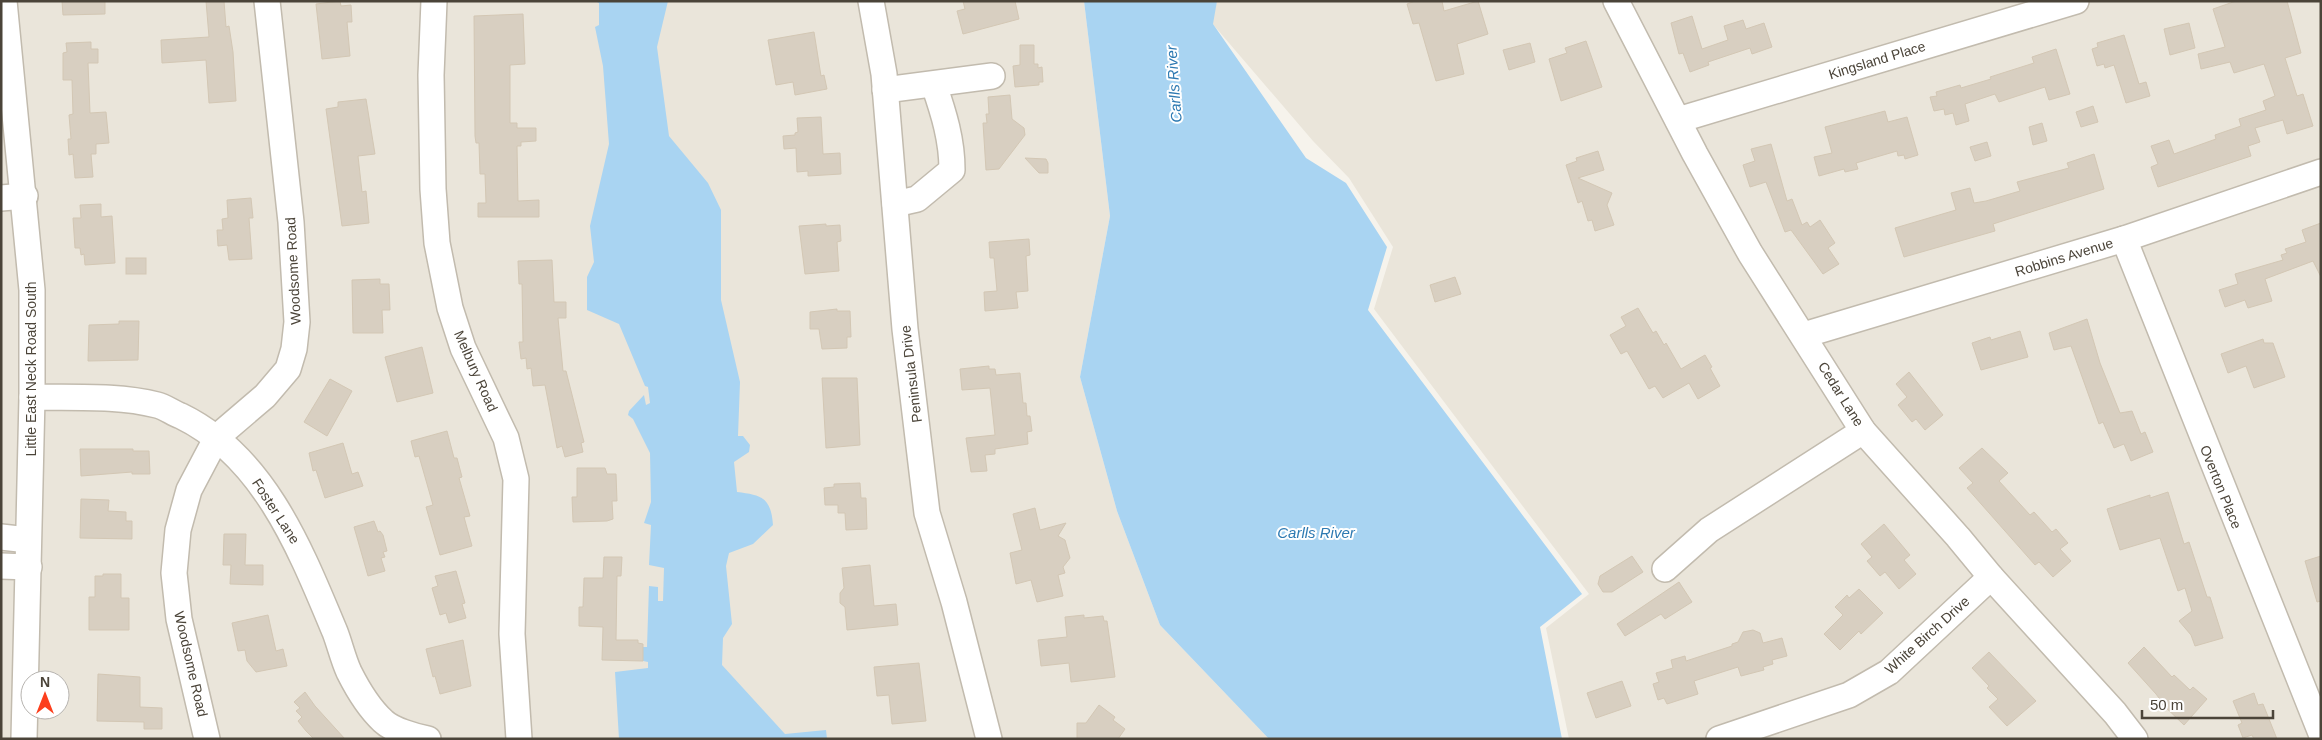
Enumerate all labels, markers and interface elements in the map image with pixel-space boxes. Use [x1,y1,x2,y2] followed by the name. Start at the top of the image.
[1827,38,1928,82] street label: Kingsland Place
[1162,44,1185,123] water label: Carlls River
[282,217,304,325] street label: Woodsome Road
[2013,234,2115,280] street label: Robbins Avenue
[23,281,39,457] street label: Little East Neck Road South
[897,324,925,424] street label: Peninsula Drive
[451,328,501,414] street label: Melbury Road
[1815,359,1867,429] street label: Cedar Lane
[2197,443,2245,531] street label: Overton Place
[249,475,303,547] street label: Foster Lane
[1277,524,1356,541] water label: Carlls River
[1881,593,1973,677] street label: White Birch Drive
[171,610,211,718] street label: Woodsome Road
[20,670,70,720] north arrow
[40,674,50,690] text: N
[2142,688,2273,720] scale bar
[2150,696,2183,713] text: 50 m

